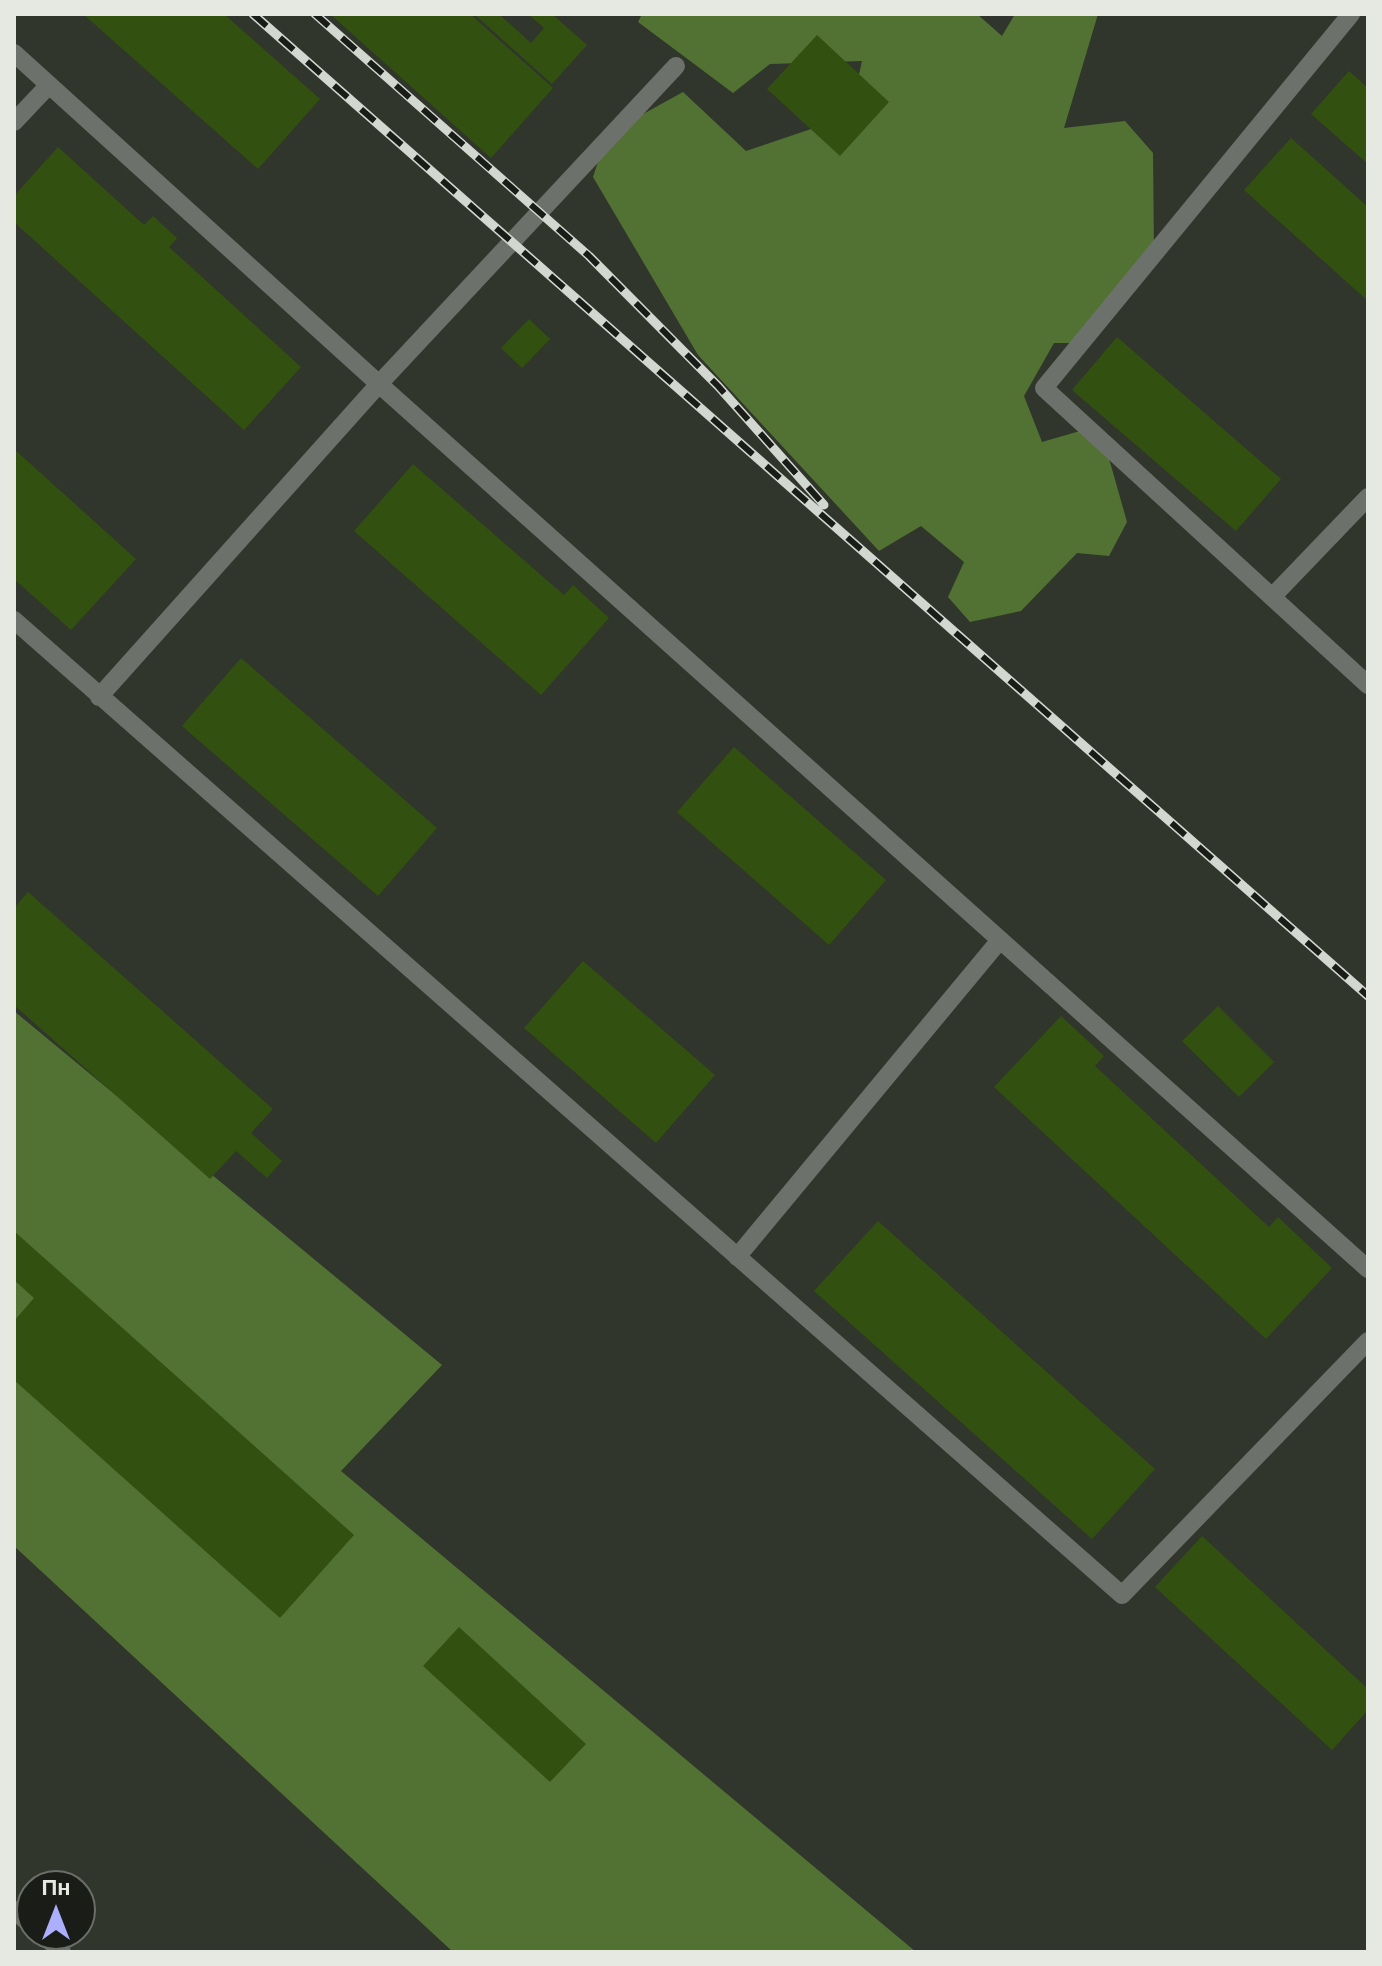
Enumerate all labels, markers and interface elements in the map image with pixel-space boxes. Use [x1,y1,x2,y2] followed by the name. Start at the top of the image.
[16,1870,96,1950] north arrow
[41,1875,71,1900] text: Пн

